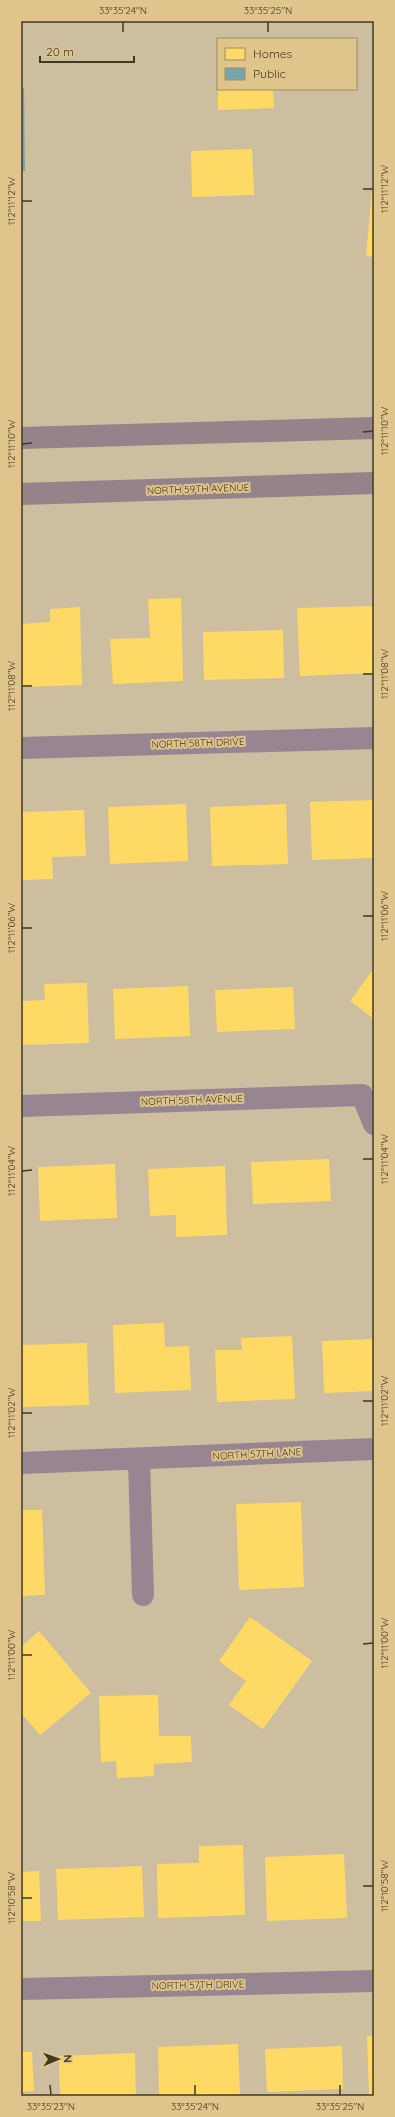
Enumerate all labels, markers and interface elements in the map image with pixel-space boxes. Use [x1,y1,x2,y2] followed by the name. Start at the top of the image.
[99,4,147,17] text: 33°35'24"N
[244,4,292,17] text: 33°35'25"N
[40,38,134,64] scale bar
[217,38,357,90] legend
[46,44,74,59] text: 20 m
[253,46,293,61] text: Homes
[253,66,286,81] text: Public
[378,165,391,213] text: 112°11'12"W
[5,177,18,225] text: 112°11'12"W
[378,406,391,455] text: 112°11'10"W
[5,419,18,468] text: 112°11'10"W
[147,481,250,497] street label: NORTH 59TH AVENUE
[378,648,391,699] text: 112°11'08"W
[5,660,18,711] text: 112°11'08"W
[151,735,245,751] street label: NORTH 58TH DRIVE
[378,890,391,941] text: 112°11'06"W
[5,902,18,953] text: 112°11'06"W
[141,1092,244,1108] street label: NORTH 58TH AVENUE
[378,1134,391,1184] text: 112°11'04"W
[5,1146,18,1196] text: 112°11'04"W
[378,1375,391,1426] text: 112°11'02"W
[5,1387,18,1438] text: 112°11'02"W
[212,1445,302,1463] street label: NORTH 57TH LANE
[378,1617,391,1668] text: 112°11'00"W
[5,1629,18,1680] text: 112°11'00"W
[378,1860,391,1912] text: 112°10'58"W
[5,1872,18,1924] text: 112°10'58"W
[152,1978,245,1992] street label: NORTH 57TH DRIVE
[38,2039,78,2079] north arrow
[61,2054,75,2063] text: N
[27,2100,75,2113] text: 33°35'23"N
[171,2100,219,2113] text: 33°35'24"N
[316,2100,364,2113] text: 33°35'25"N

